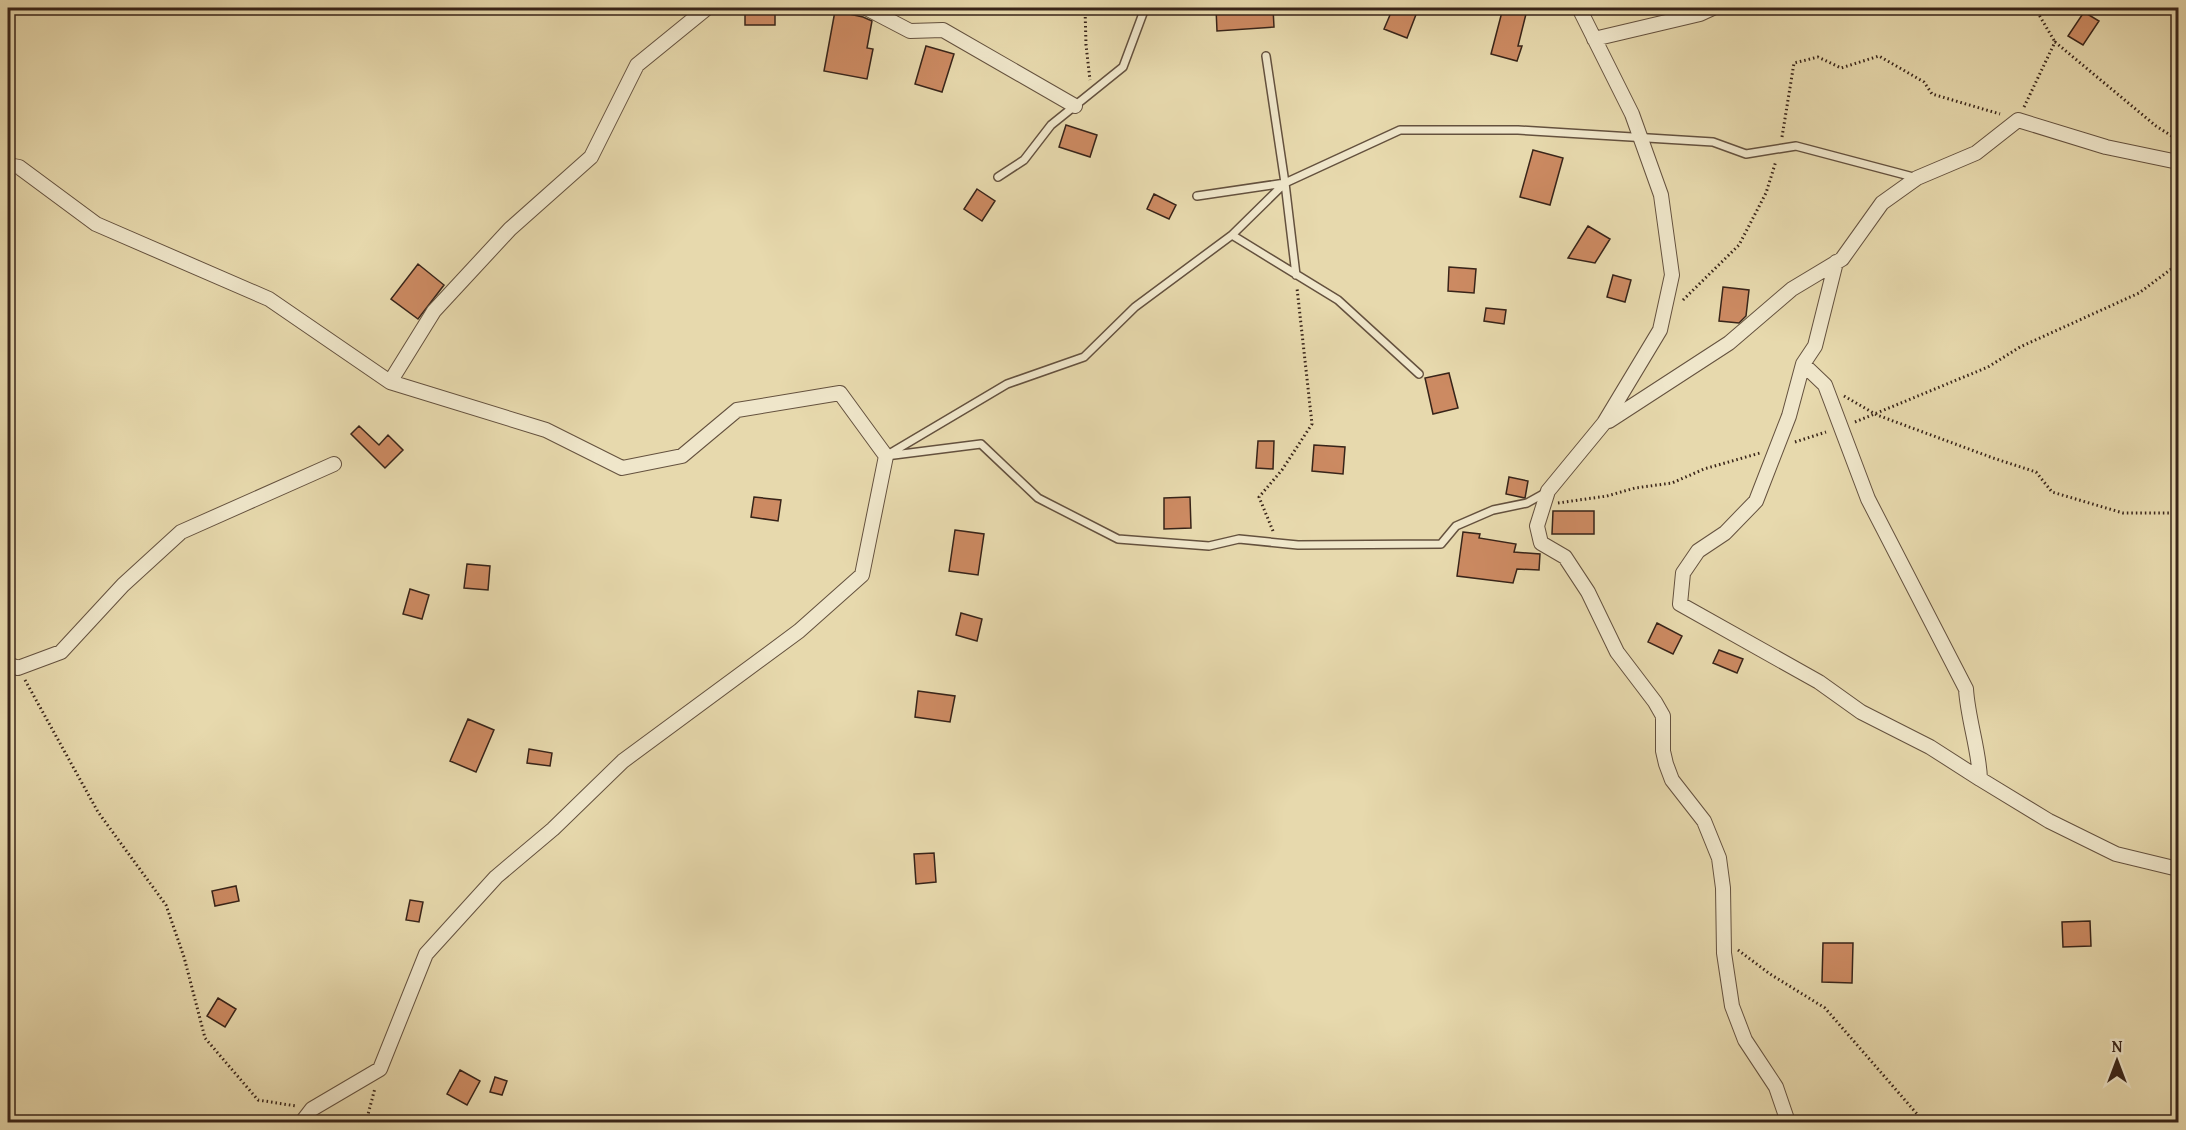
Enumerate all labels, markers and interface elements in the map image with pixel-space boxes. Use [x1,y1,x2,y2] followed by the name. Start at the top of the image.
[2087,1031,2147,1091] north arrow
[2112,1034,2123,1058] text: N

